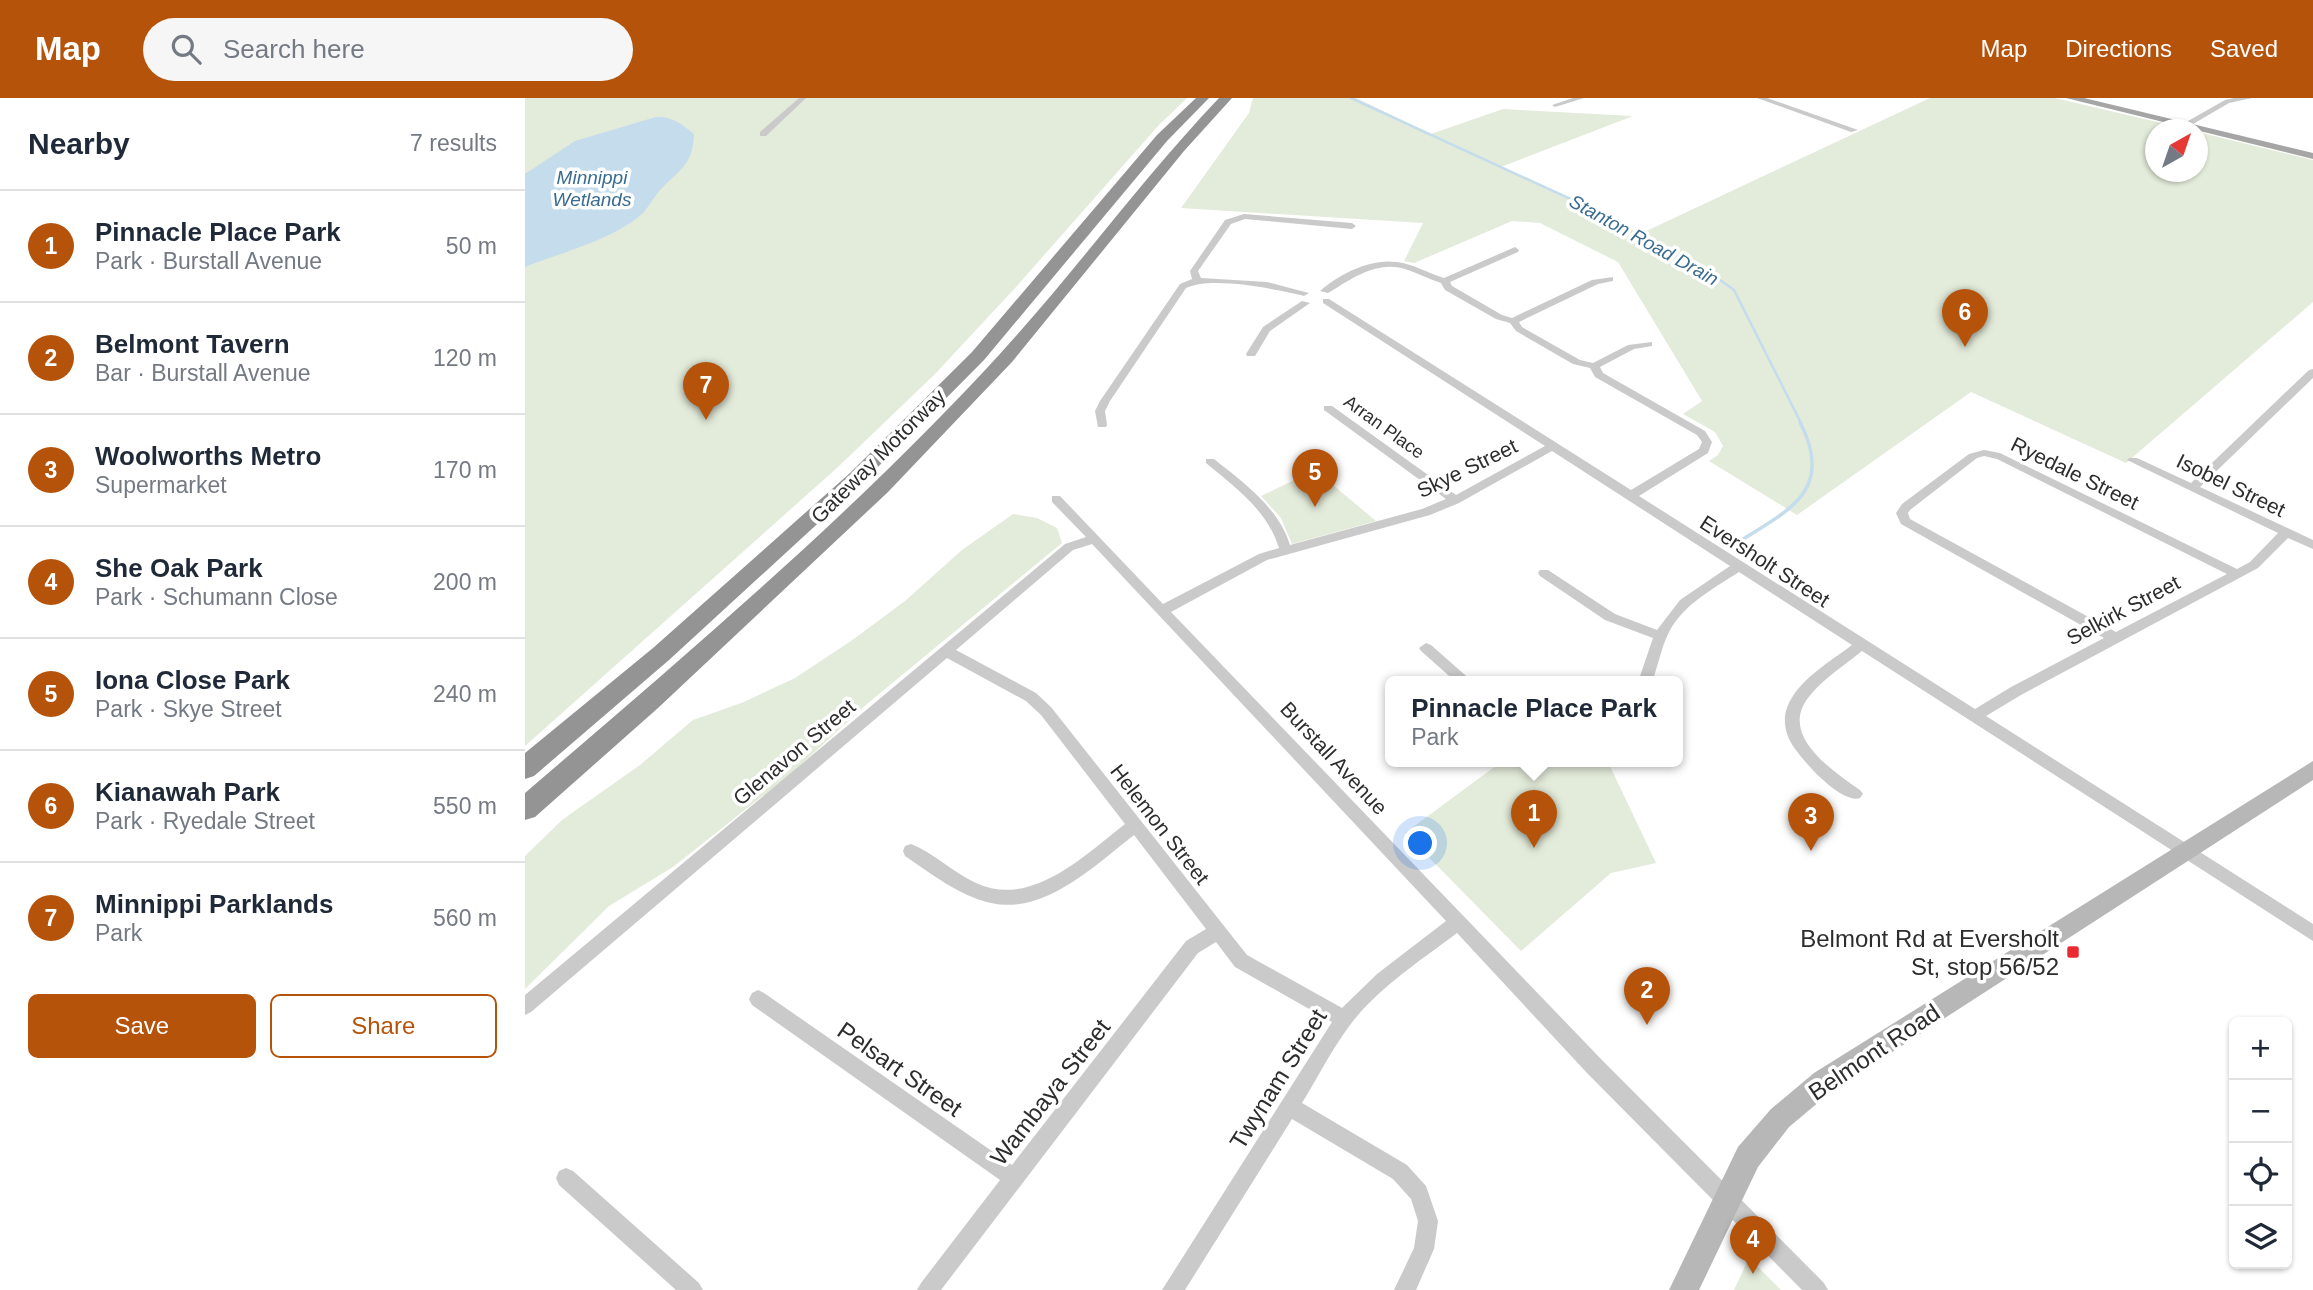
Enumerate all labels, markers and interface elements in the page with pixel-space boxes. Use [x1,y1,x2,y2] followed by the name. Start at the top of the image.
[143,18,633,81] search box
[35,30,101,67] text: Map
[167,30,205,68] icon: search
[223,34,365,64] text: Search here
[1981,35,2027,62] text: Map
[2065,35,2172,62] text: Directions
[2210,35,2278,62] text: Saved
[2145,119,2208,182] north arrow
[28,127,130,160] text: Nearby
[410,130,497,156] text: 7 results
[553,167,632,210] water label: Minnippi Wetlands
[1566,190,1722,290] water label: Stanton Road Drain
[95,217,341,247] text: Pinnacle Place Park
[45,233,57,259] text: 1
[446,233,497,259] text: 50 m
[95,248,322,274] text: Park · Burstall Avenue
[1942,289,1988,347] pin: 6
[95,329,290,359] text: Belmont Tavern
[45,345,57,371] text: 2
[433,345,497,371] text: 120 m
[95,360,311,386] text: Bar · Burstall Avenue
[683,362,729,420] pin: 7
[806,384,950,528] street label: Gateway Motorway
[1340,391,1428,463] street label: Arran Place
[2008,432,2143,514] street label: Ryedale Street
[1413,434,1521,502] street label: Skye Street
[95,441,321,471] text: Woolworths Metro
[1292,449,1338,507] pin: 5
[2173,449,2289,521] street label: Isobel Street
[45,457,57,483] text: 3
[433,457,497,483] text: 170 m
[95,472,227,498] text: Supermarket
[1696,511,1834,611] street label: Eversholt Street
[95,553,263,583] text: She Oak Park
[45,569,57,595] text: 4
[433,569,497,595] text: 200 m
[2062,570,2184,649] street label: Selkirk Street
[95,584,338,610] text: Park · Schumann Close
[95,665,290,695] text: Iona Close Park
[1385,676,1683,767] popup
[45,681,57,707] text: 5
[433,681,497,707] text: 240 m
[1411,693,1657,723] text: Pinnacle Place Park
[728,694,860,810] street label: Glenavon Street
[95,696,282,722] text: Park · Skye Street
[1276,697,1392,819] street label: Burstall Avenue
[1411,724,1458,750] text: Park
[1106,759,1214,889] street label: Helemon Street
[95,777,280,807] text: Kianawah Park
[1511,790,1557,848] pin: 1
[45,793,57,819] text: 6
[433,793,497,819] text: 550 m
[1788,793,1834,851] pin: 3
[95,808,315,834] text: Park · Ryedale Street
[1403,826,1437,860] your location
[95,889,333,919] text: Minnippi Parklands
[45,905,57,931] text: 7
[433,905,497,931] text: 560 m
[95,920,142,946] text: Park
[1800,925,2059,980] place label: Belmont Rd at Eversholt St, stop 56/52
[2065,944,2081,960] marker: Belmont Rd at Eversholt St, stop 56/52
[1624,967,1670,1025] pin: 2
[28,994,256,1058] button: Save
[270,994,497,1058] button: Share
[1803,998,1945,1106] street label: Belmont Road
[1224,1004,1332,1154] street label: Twynam Street
[985,1013,1116,1170] street label: Wambaya Street
[833,1016,968,1122] street label: Pelsart Street
[2229,1017,2292,1269] map controls
[2229,1017,2292,1080] button: +
[2229,1080,2292,1143] button: −
[2229,1143,2292,1206] button: locate
[2229,1206,2292,1269] button: layers
[1730,1216,1776,1274] pin: 4

